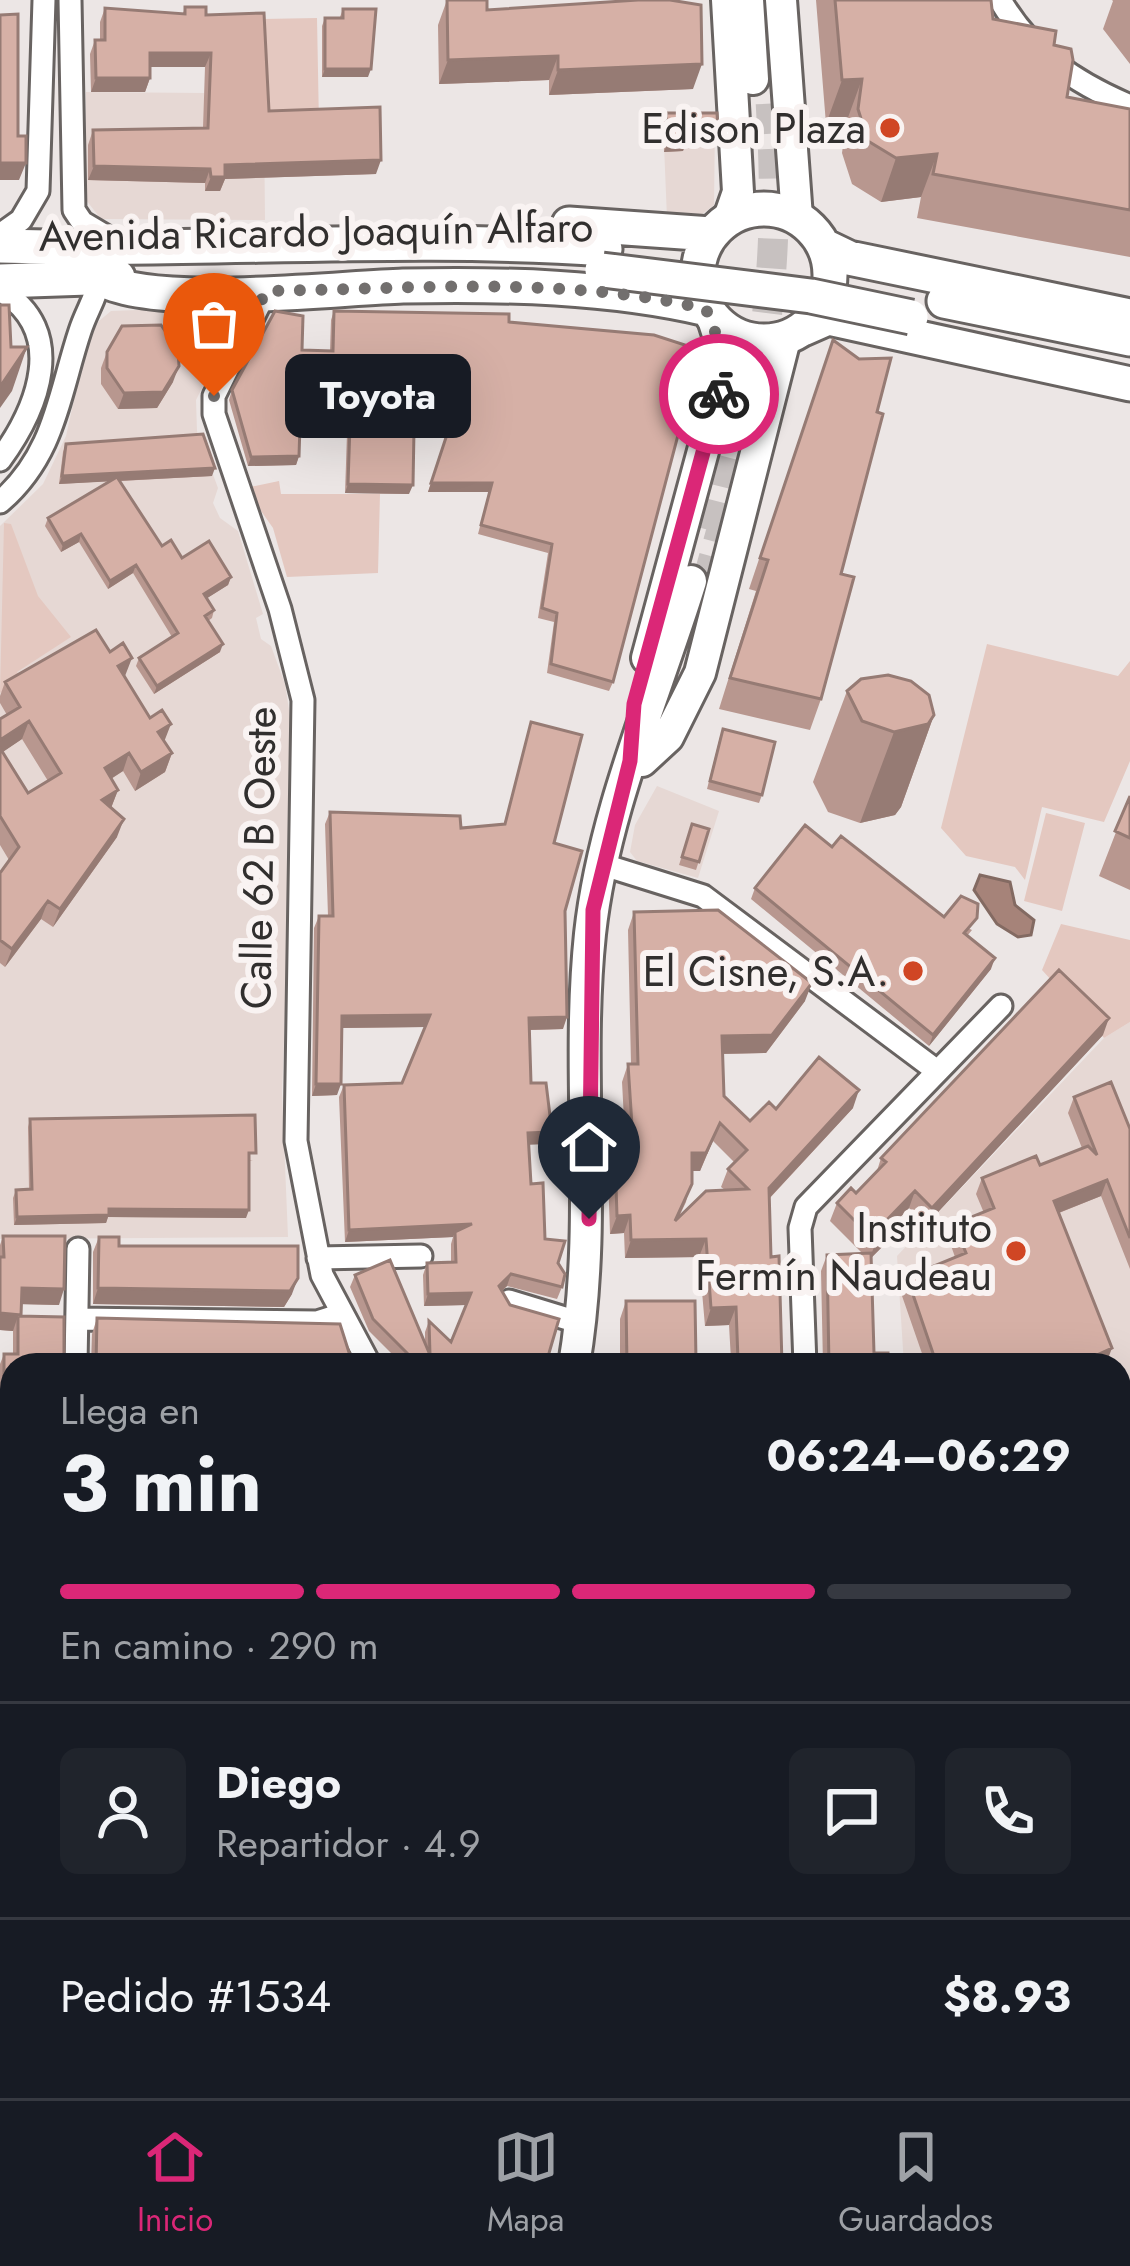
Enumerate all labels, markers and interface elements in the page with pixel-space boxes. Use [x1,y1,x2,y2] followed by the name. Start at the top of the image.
[641,98,866,159] place label: Edison Plaza
[877,115,903,141] marker: Edison Plaza
[38,196,594,267] street label: Avenida Ricardo Joaquín Alfaro
[163,273,265,396] pin
[181,291,247,357] icon: bag
[659,334,779,454] courier
[286,354,472,438] callout: Toyota
[686,361,752,427] icon: bike
[320,367,436,424] text: Toyota
[225,706,292,1010] street label: Calle 62 B Oeste
[643,941,889,1002] place label: El Cisne, S.A.
[900,958,926,984] marker: El Cisne, S.A.
[538,1096,640,1219] pin
[556,1114,622,1180] icon: home
[695,1197,992,1306] place label: Instituto Fermín Naudeau
[1003,1238,1029,1264] marker: Instituto Fermín Naudeau
[60,1382,200,1439] text: Llega en
[766,1423,1071,1488] text: 06:24–06:29
[60,1428,262,1540] text: 3 min
[60,1617,379,1674] text: En camino · 290 m
[60,1748,186,1874] button: person
[789,1748,915,1874] button: chat
[945,1748,1071,1874] button: phone
[216,1750,341,1815] text: Diego
[216,1815,481,1872] text: Repartidor · 4.9
[60,1964,331,2029] text: Pedido #1534
[943,1964,1071,2029] text: $8.93
[137,2124,213,2243] tab: Inicio
[487,2124,564,2243] tab: Mapa
[838,2124,993,2243] tab: Guardados

